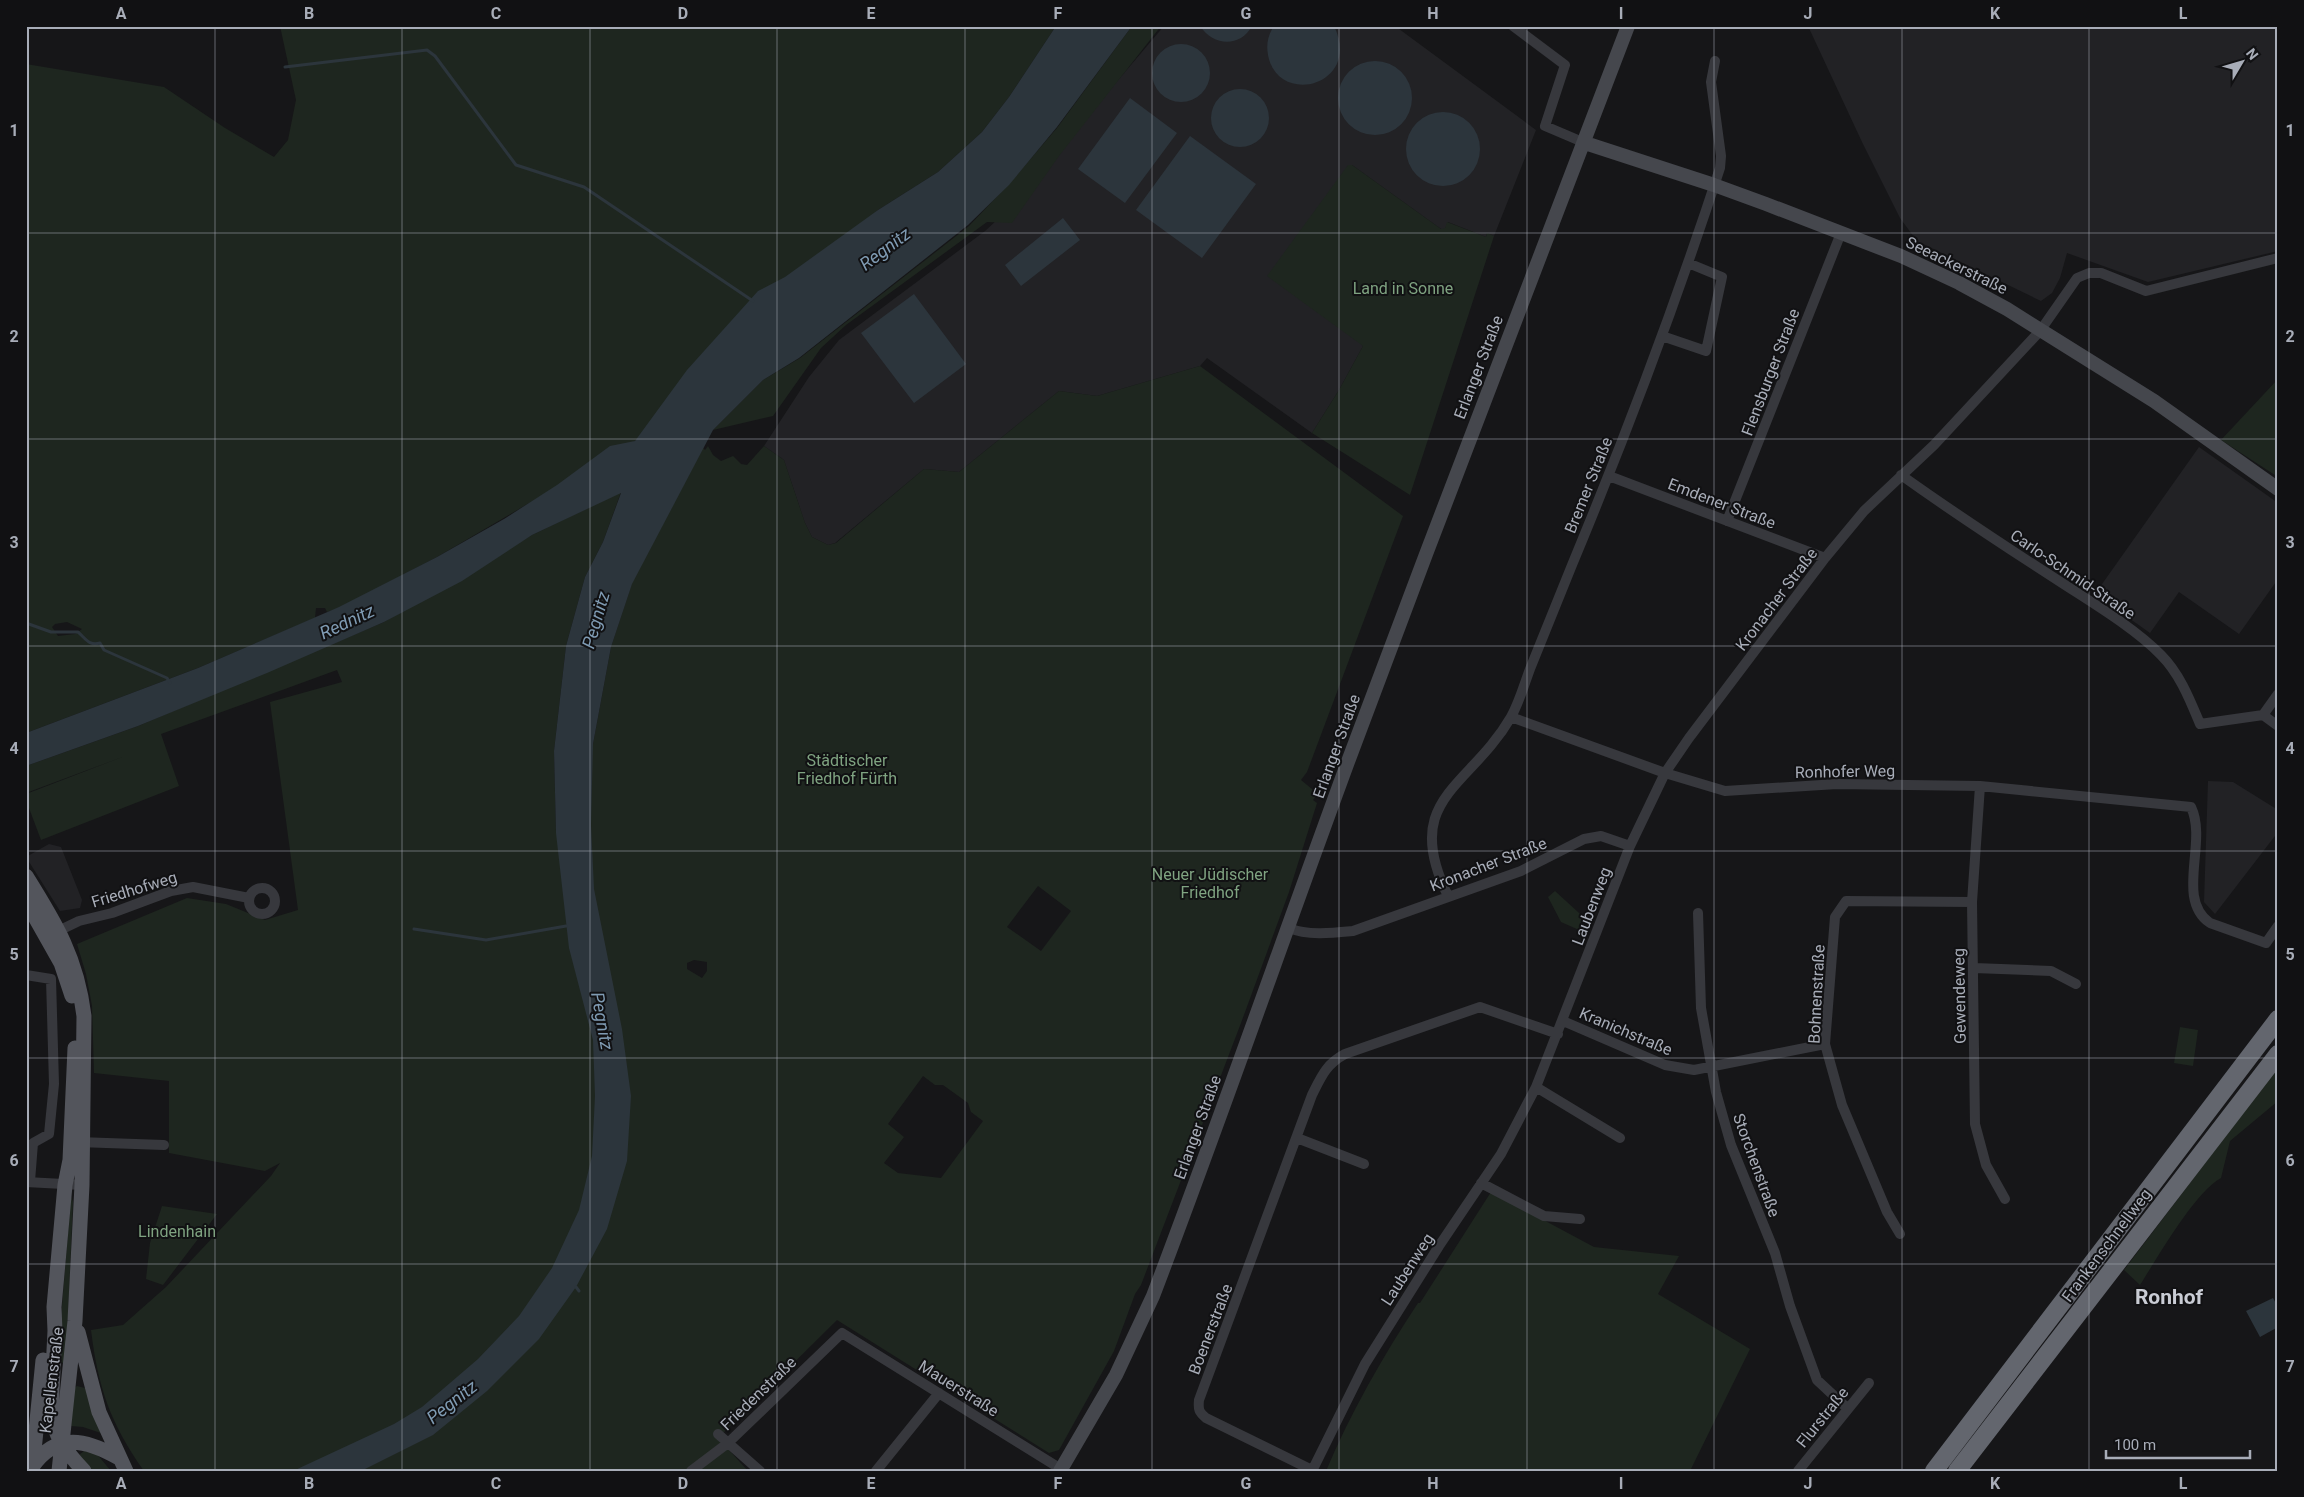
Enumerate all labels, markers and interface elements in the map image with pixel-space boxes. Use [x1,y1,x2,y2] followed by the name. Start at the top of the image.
[116,4,127,23] text: A
[304,4,314,23] text: B
[491,4,501,23] text: C
[678,4,688,23] text: D
[867,4,876,23] text: E
[1054,4,1063,23] text: F
[1241,4,1252,23] text: G
[1427,4,1439,23] text: H
[1619,4,1623,23] text: I
[1804,4,1812,23] text: J
[1990,4,2001,23] text: K
[2179,4,2188,23] text: L
[2216,38,2266,88] north arrow
[2243,45,2262,63] text: N
[9,121,19,140] text: 1
[2285,121,2295,140] text: 1
[855,223,914,274] water label: Regnitz
[1903,233,2011,298] street label: Seeackerstraße
[1353,279,1453,298] park label: Land in Sonne
[1737,306,1803,439] street label: Flensburger Straße
[1450,313,1507,422] street label: Erlanger Straße
[9,327,19,346] text: 2
[2285,327,2295,346] text: 2
[1561,434,1616,536] street label: Bremer Straße
[1665,474,1778,533] street label: Emdener Straße
[2007,526,2139,623] street label: Carlo-Schmid-Straße
[9,533,19,552] text: 3
[2285,533,2295,552] text: 3
[1732,544,1821,654] street label: Kronacher Straße
[577,589,614,651] water label: Pegnitz
[316,600,378,643] water label: Rednitz
[1309,692,1364,801] street label: Erlanger Straße
[9,739,19,758] text: 4
[2285,739,2295,758] text: 4
[797,751,897,788] park label: Städtischer Friedhof Fürth
[1795,761,1895,782] street label: Ronhofer Weg
[1427,833,1549,895] street label: Kronacher Straße
[1152,865,1269,902] park label: Neuer Jüdischer Friedhof
[1568,865,1615,948] street label: Laubenweg
[89,867,179,911] street label: Friedhofweg
[1804,944,1829,1044] street label: Bohnenstraße
[9,945,19,964] text: 5
[2285,945,2295,964] text: 5
[1949,948,1970,1044] street label: Gewendeweg
[587,990,618,1052] water label: Pegnitz
[1576,1003,1675,1060] street label: Kranichstraße
[1170,1073,1225,1182] street label: Erlanger Straße
[1729,1111,1784,1220] street label: Storchenstraße
[9,1151,19,1170] text: 6
[2285,1151,2295,1170] text: 6
[2058,1185,2155,1306] street label: Frankenschnellweg
[138,1222,216,1241] park label: Lindenhain
[1377,1230,1438,1309] street label: Laubenweg
[1184,1281,1236,1377] street label: Boenerstraße
[2135,1285,2204,1309] district label: Ronhof
[36,1326,67,1434] street label: Kapellenstraße
[716,1352,800,1434] street label: Friedenstraße
[915,1356,1002,1421] street label: Mauerstraße
[9,1357,19,1376] text: 7
[2285,1357,2295,1376] text: 7
[422,1375,481,1428] water label: Pegnitz
[1792,1383,1853,1451] street label: Flurstraße
[2106,1427,2250,1459] scale bar
[2114,1436,2156,1454] text: 100 m
[116,1474,127,1493] text: A
[304,1474,314,1493] text: B
[491,1474,501,1493] text: C
[678,1474,688,1493] text: D
[867,1474,876,1493] text: E
[1054,1474,1063,1493] text: F
[1241,1474,1252,1493] text: G
[1427,1474,1439,1493] text: H
[1619,1474,1623,1493] text: I
[1804,1474,1812,1493] text: J
[1990,1474,2001,1493] text: K
[2179,1474,2188,1493] text: L

